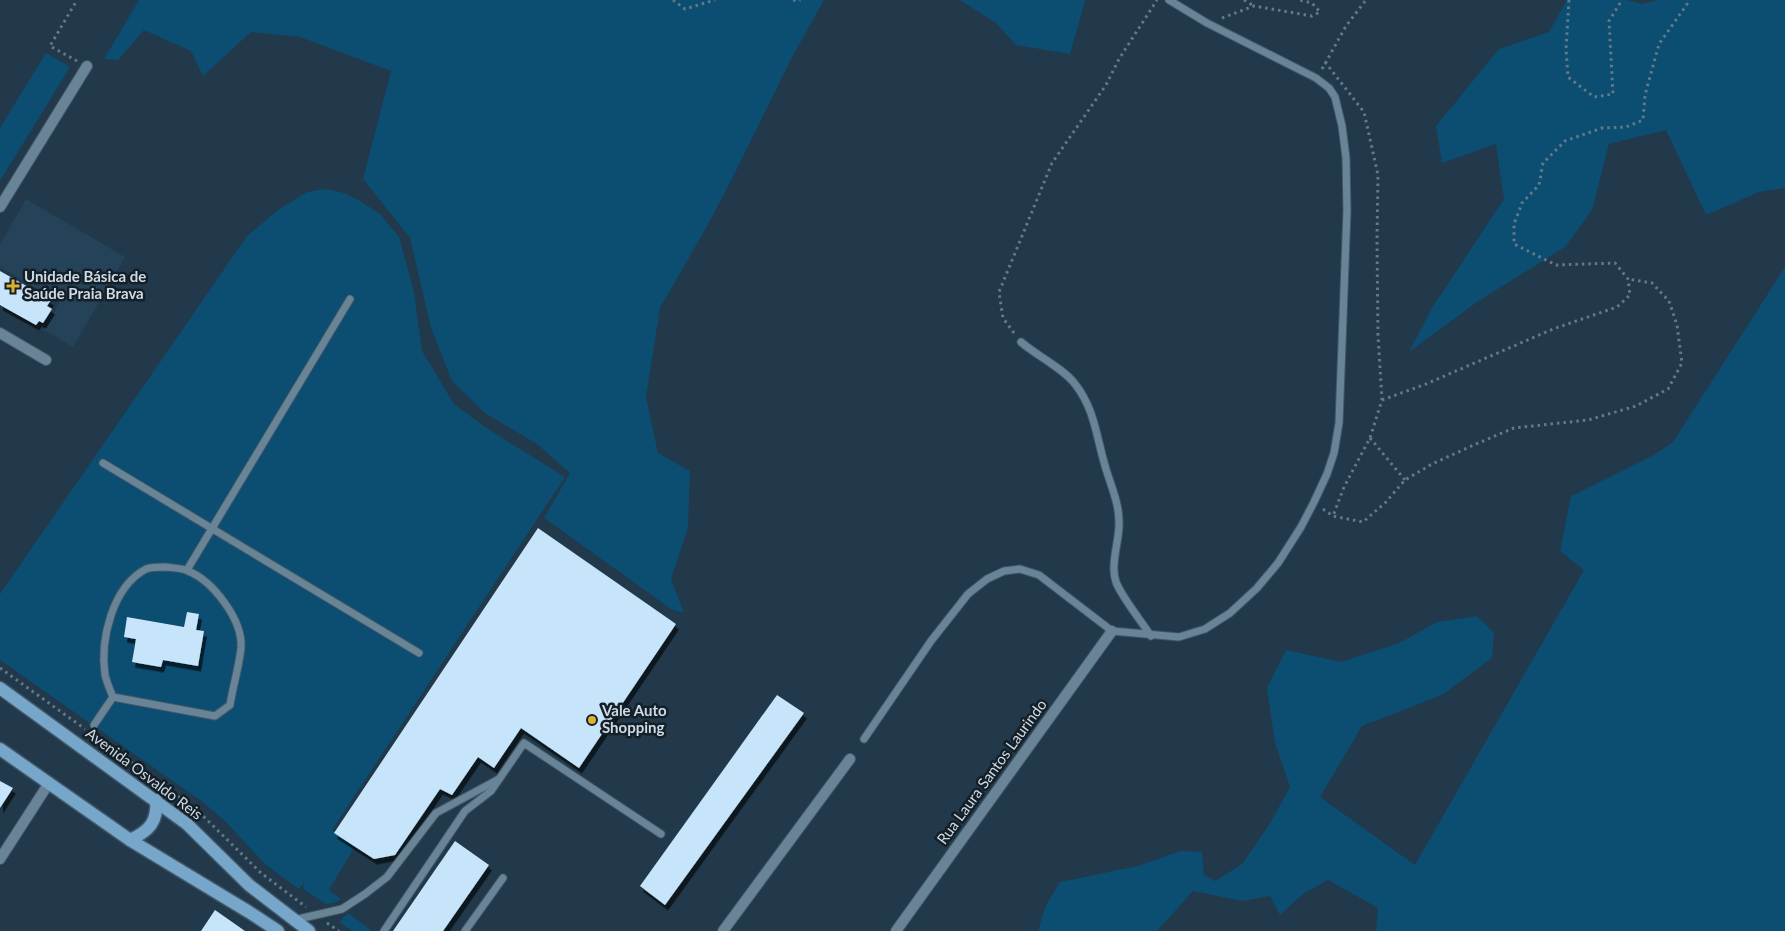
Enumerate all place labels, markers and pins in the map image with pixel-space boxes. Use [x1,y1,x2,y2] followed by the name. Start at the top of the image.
[24,267,146,302] place label: Unidade Básica de Saúde Praia Brava
[6,279,20,293] marker: Unidade Básica de Saúde Praia Brava
[601,701,667,736] place label: Vale Auto Shopping
[586,714,598,726] marker: Vale Auto Shopping

